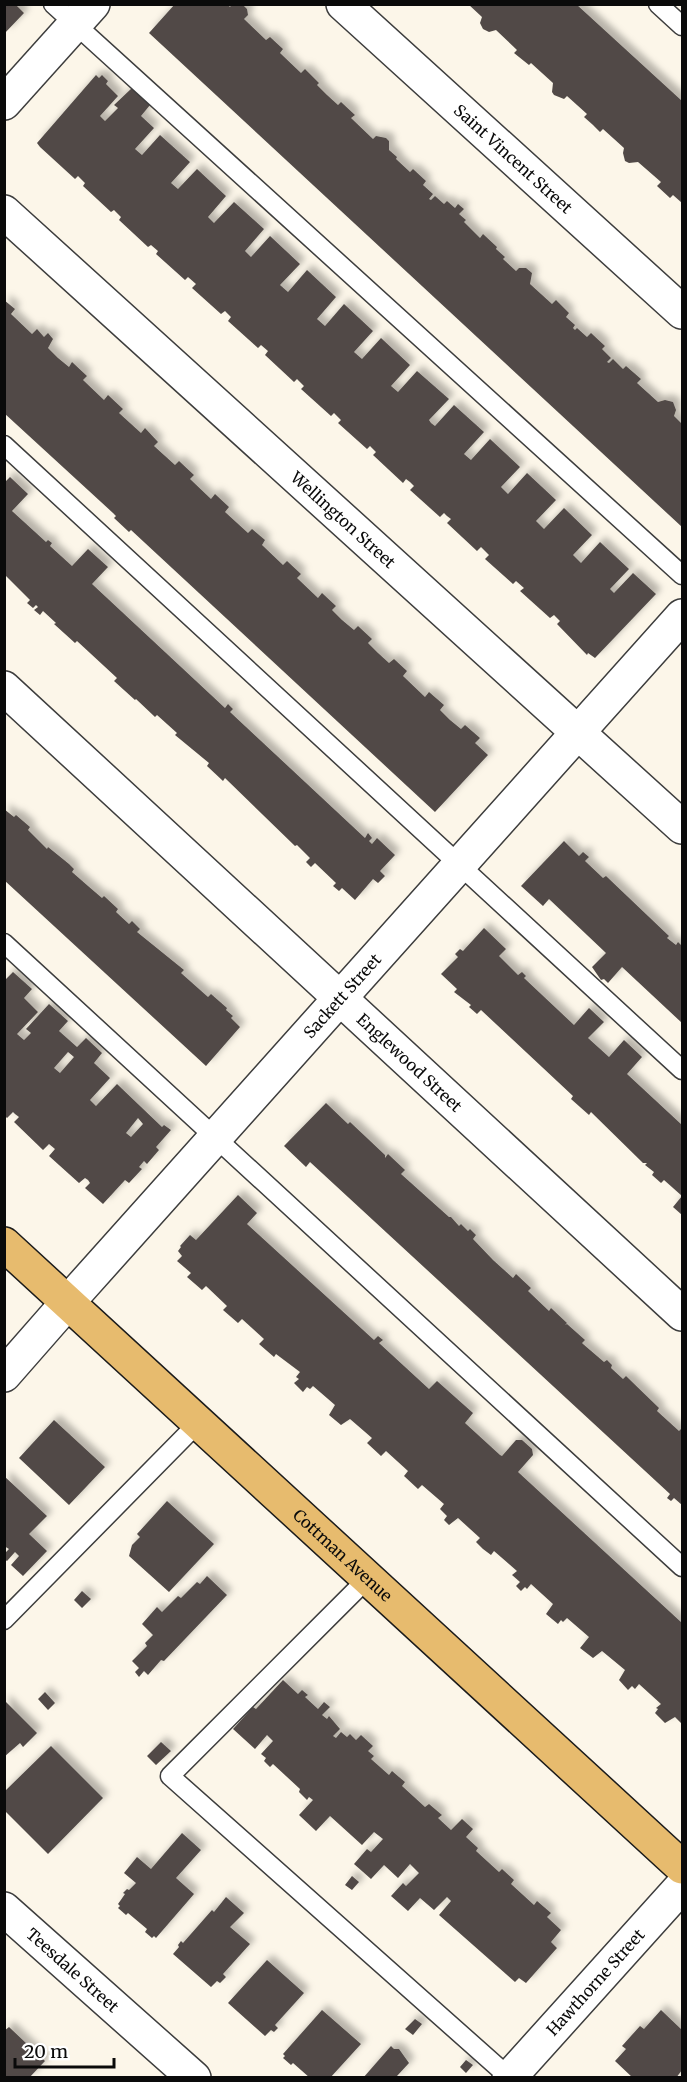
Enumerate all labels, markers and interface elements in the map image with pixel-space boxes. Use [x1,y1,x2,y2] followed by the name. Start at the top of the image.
[450,100,577,218] street label: Saint Vincent Street
[286,466,400,573] street label: Wellington Street
[299,949,386,1042] street label: Sackett Street
[353,1009,467,1116] street label: Englewood Street
[289,1505,396,1606] street label: Cottman Avenue
[22,1924,124,2017] street label: Teesdale Street
[542,1924,649,2040] street label: Hawthorne Street
[15,2031,114,2069] scale bar
[24,2040,68,2063] text: 20 m

